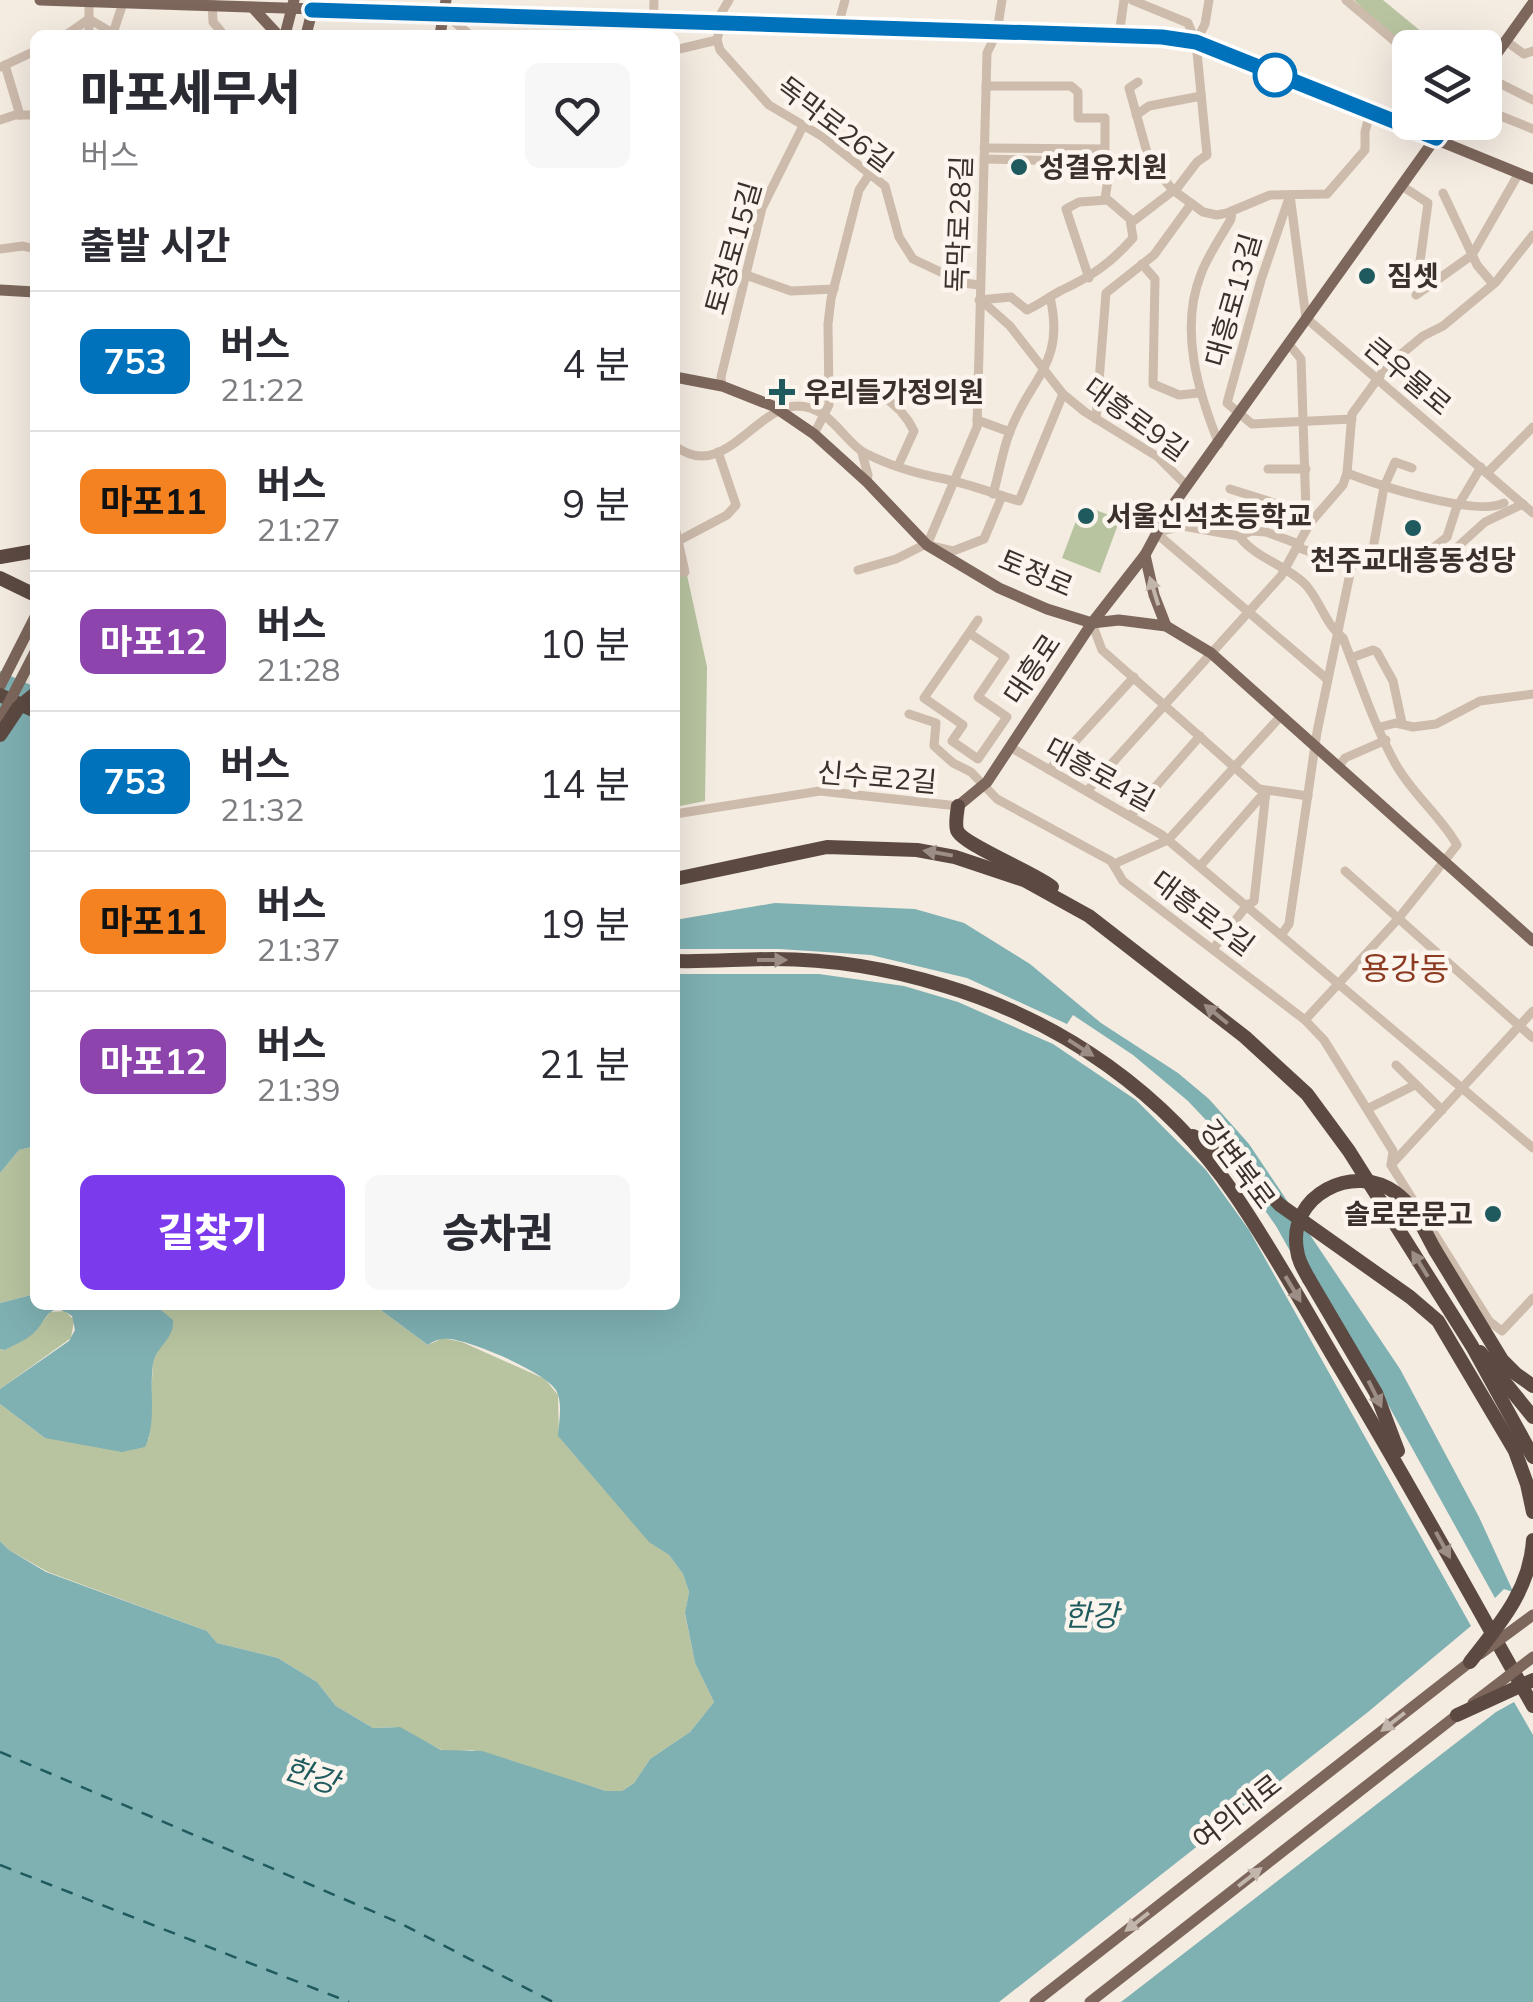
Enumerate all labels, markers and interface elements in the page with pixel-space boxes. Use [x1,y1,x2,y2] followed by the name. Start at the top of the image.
[1392,30,1502,140] map controls
[1392,30,1502,140] button: layers
[1254,54,1296,96] unlabelled marker
[80,62,301,122] text: 마포세무서
[525,63,630,168] button: heart
[770,69,900,179] street label: 독막로26길
[80,135,139,175] text: 버스
[1039,149,1168,184] place label: 성결유치원
[939,155,978,293] street label: 독막로28길
[1008,156,1030,178] marker: 성결유치원
[697,177,768,318] street label: 토정로15길
[80,221,230,269] text: 출발 시간
[1197,229,1268,370] street label: 대흥로13길
[1387,258,1439,293] place label: 짐셋
[1356,265,1378,287] marker: 짐셋
[220,320,290,368] text: 버스
[1358,329,1459,422] street label: 큰우물로
[103,339,167,383] text: 753
[562,340,630,388] text: 4 분
[220,369,304,409] text: 21:22
[1078,369,1195,468] street label: 대흥로9길
[804,374,984,409] place label: 우리들가정의원
[769,379,795,405] marker: 우리들가정의원
[256,460,326,508] text: 버스
[100,479,206,523] text: 마포11
[562,480,630,528] text: 9 분
[1106,498,1312,533] place label: 서울신석초등학교
[1075,505,1097,527] marker: 서울신석초등학교
[256,509,341,549] text: 21:27
[1402,517,1424,539] marker: 천주교대흥동성당
[994,541,1079,604] street label: 토정로
[1310,542,1516,577] place label: 천주교대흥동성당
[1145,576,1160,606] one-way arrow
[256,600,326,648] text: 버스
[100,619,206,663] text: 마포12
[540,620,630,668] text: 10 분
[995,627,1068,711] street label: 대흥로
[256,649,341,689] text: 21:28
[1039,729,1161,818] street label: 대흥로4길
[220,740,290,788] text: 버스
[816,754,938,799] street label: 신수로2길
[103,759,167,803] text: 753
[540,760,630,808] text: 14 분
[220,789,304,829] text: 21:32
[922,845,953,860] one-way arrow
[1145,863,1262,963] street label: 대흥로2길
[256,880,326,928] text: 버스
[100,899,206,943] text: 마포11
[540,900,630,948] text: 19 분
[256,929,341,969] text: 21:37
[1361,948,1449,988] district label: 용강동
[757,952,789,968] one-way arrow
[1204,1004,1229,1025] one-way arrow
[256,1020,326,1068] text: 버스
[1067,1038,1094,1056] one-way arrow
[100,1039,206,1083] text: 마포12
[540,1040,630,1088] text: 21 분
[256,1069,341,1109] text: 21:39
[1193,1112,1283,1215] street label: 강변북로
[80,1175,345,1290] button: 길찾기
[365,1175,630,1290] button: 승차권
[1344,1196,1473,1231] place label: 솔로몬문고
[1482,1203,1504,1225] marker: 솔로몬문고
[1411,1250,1429,1277] one-way arrow
[1284,1275,1301,1303] one-way arrow
[1366,1379,1383,1408] one-way arrow
[1434,1531,1452,1559] one-way arrow
[1063,1596,1122,1634] water label: 한강
[1380,1711,1406,1732] one-way arrow
[279,1748,347,1803] water label: 한강
[1185,1766,1288,1857] street label: 여의대로
[1236,1867,1262,1888] one-way arrow
[1124,1912,1150,1932] one-way arrow

